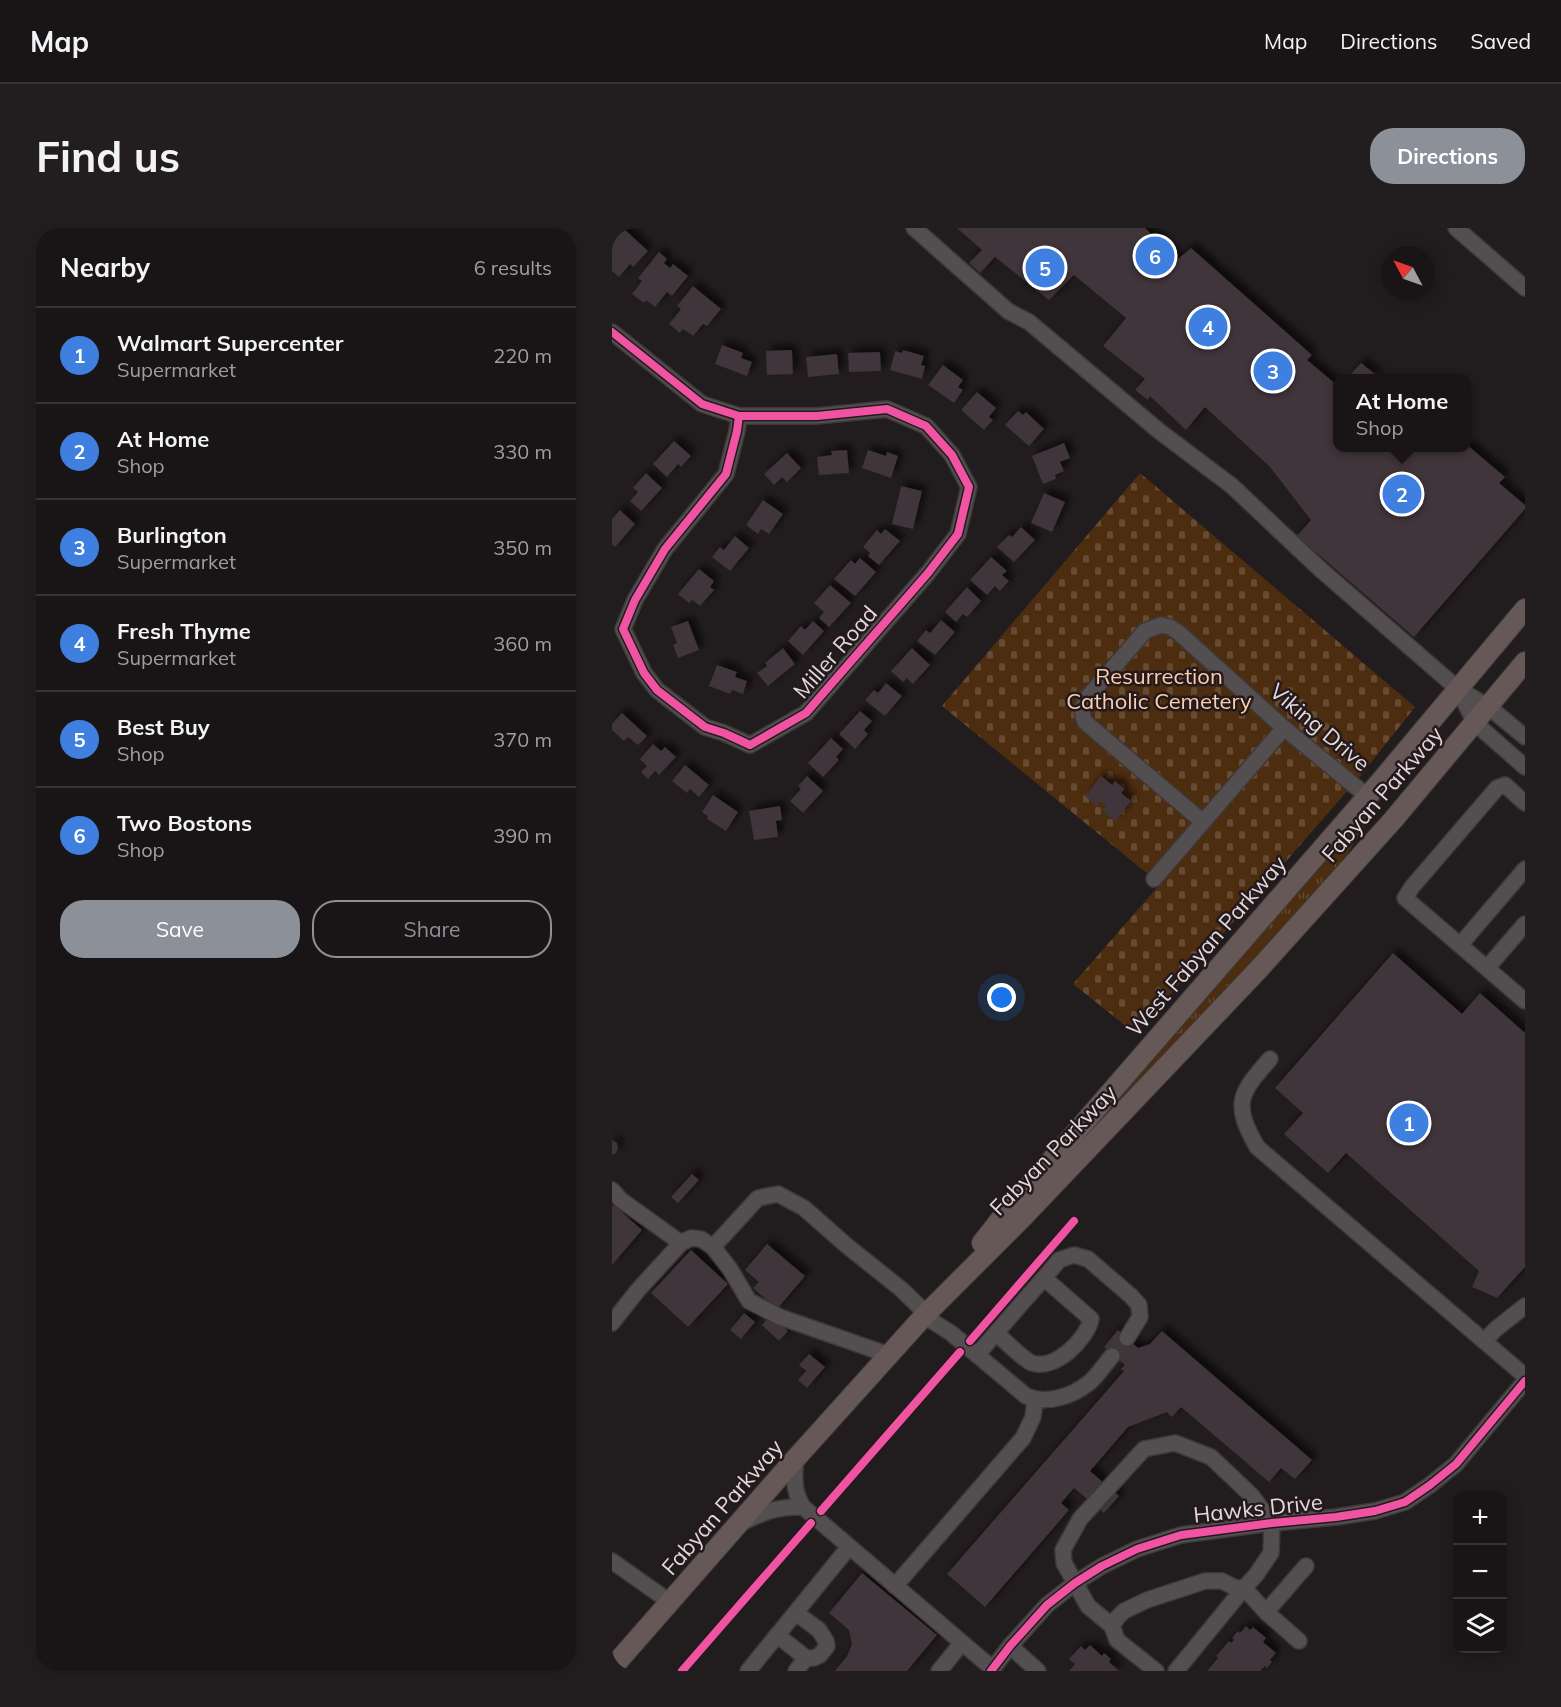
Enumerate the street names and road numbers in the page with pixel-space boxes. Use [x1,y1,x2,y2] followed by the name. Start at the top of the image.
[787,600,883,704] street label: Miller Road
[1264,677,1376,777] street label: Viking Drive
[1315,720,1449,868] street label: Fabyan Parkway
[1120,850,1292,1042] street label: West Fabyan Parkway
[984,1079,1123,1221] street label: Fabyan Parkway
[655,1433,789,1581] street label: Fabyan Parkway
[1192,1487,1324,1529] street label: Hawks Drive

